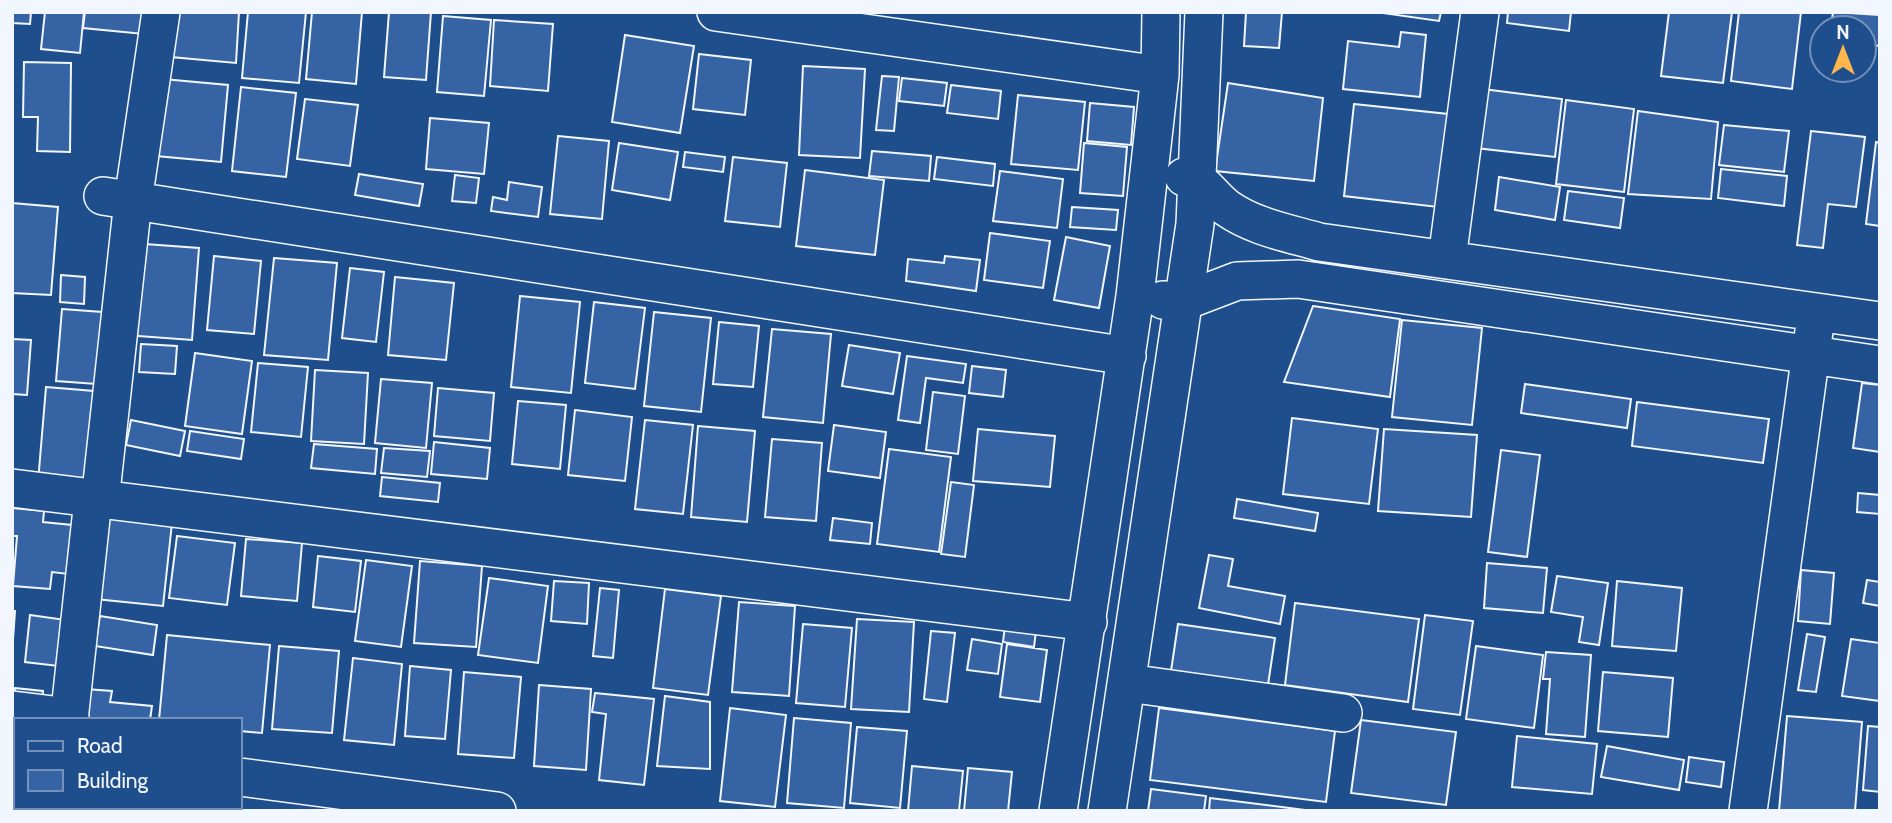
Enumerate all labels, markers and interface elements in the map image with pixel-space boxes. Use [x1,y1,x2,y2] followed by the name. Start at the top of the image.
[1808,14,1878,84] north arrow
[1836,21,1850,44] text: N
[14,718,242,809] legend
[77,733,123,758] text: Road
[77,768,149,793] text: Building

